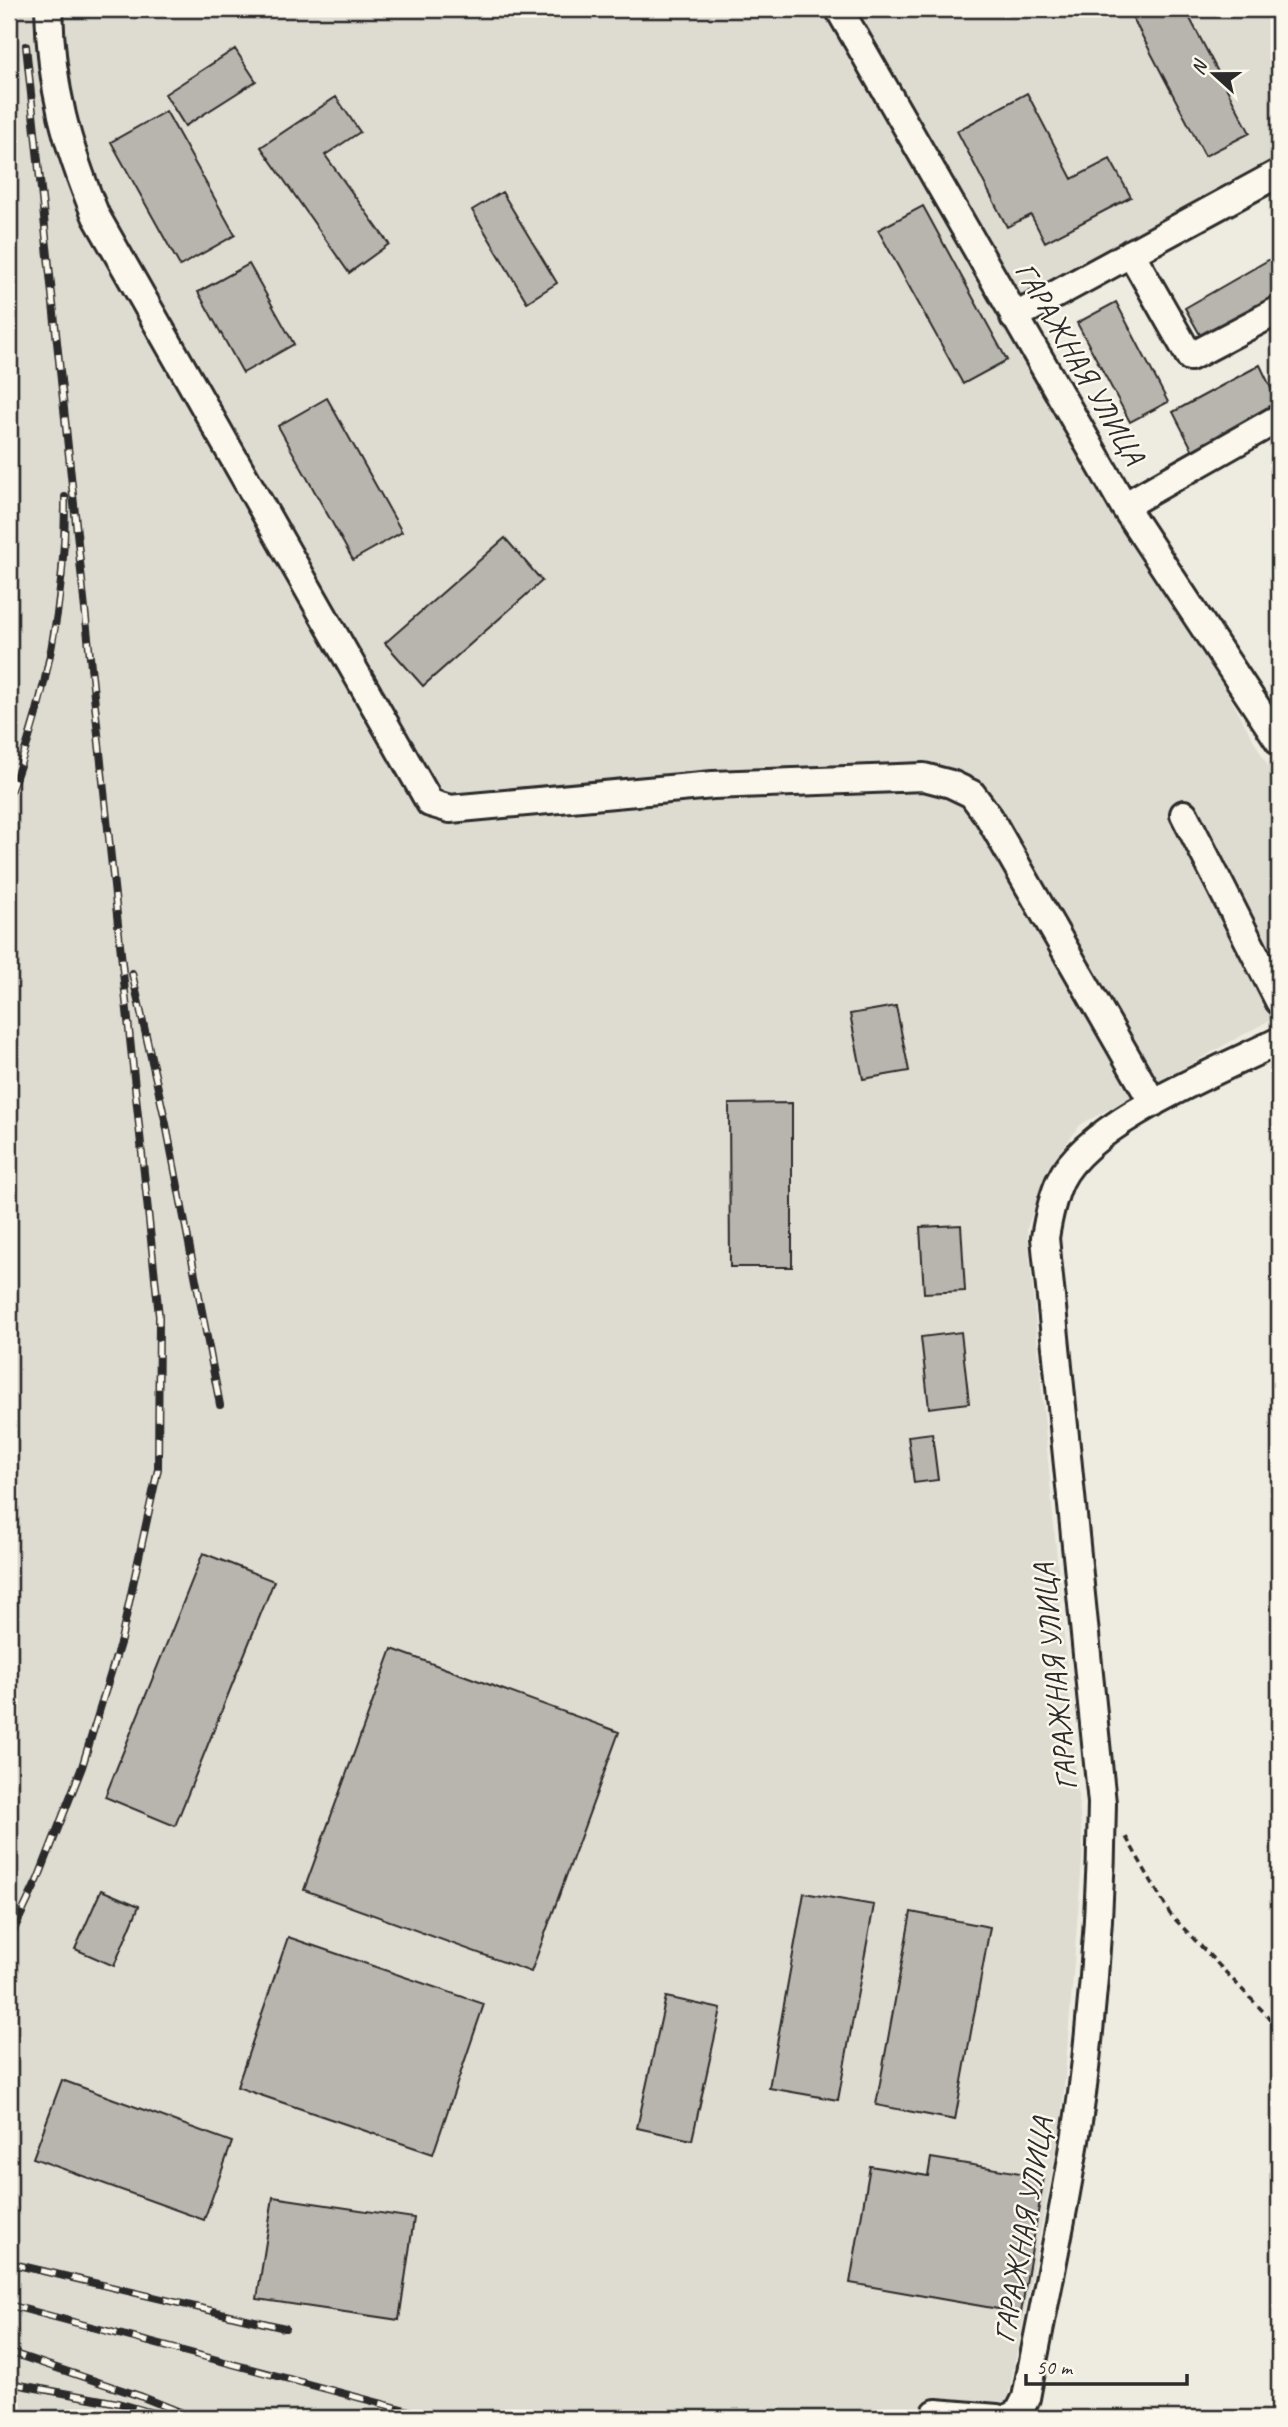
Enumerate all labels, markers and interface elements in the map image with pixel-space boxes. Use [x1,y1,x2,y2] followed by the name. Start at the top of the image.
[1180,38,1250,108] north arrow
[1186,55,1214,78] text: N
[1007,255,1154,473] street label: ГАРАЖНАЯ УЛИЦА
[1024,1560,1086,1792] street label: ГАРАЖНАЯ УЛИЦА
[985,2113,1062,2345] street label: ГАРАЖНАЯ УЛИЦА
[1026,2343,1186,2387] scale bar
[1036,2354,1074,2380] text: 50 m

